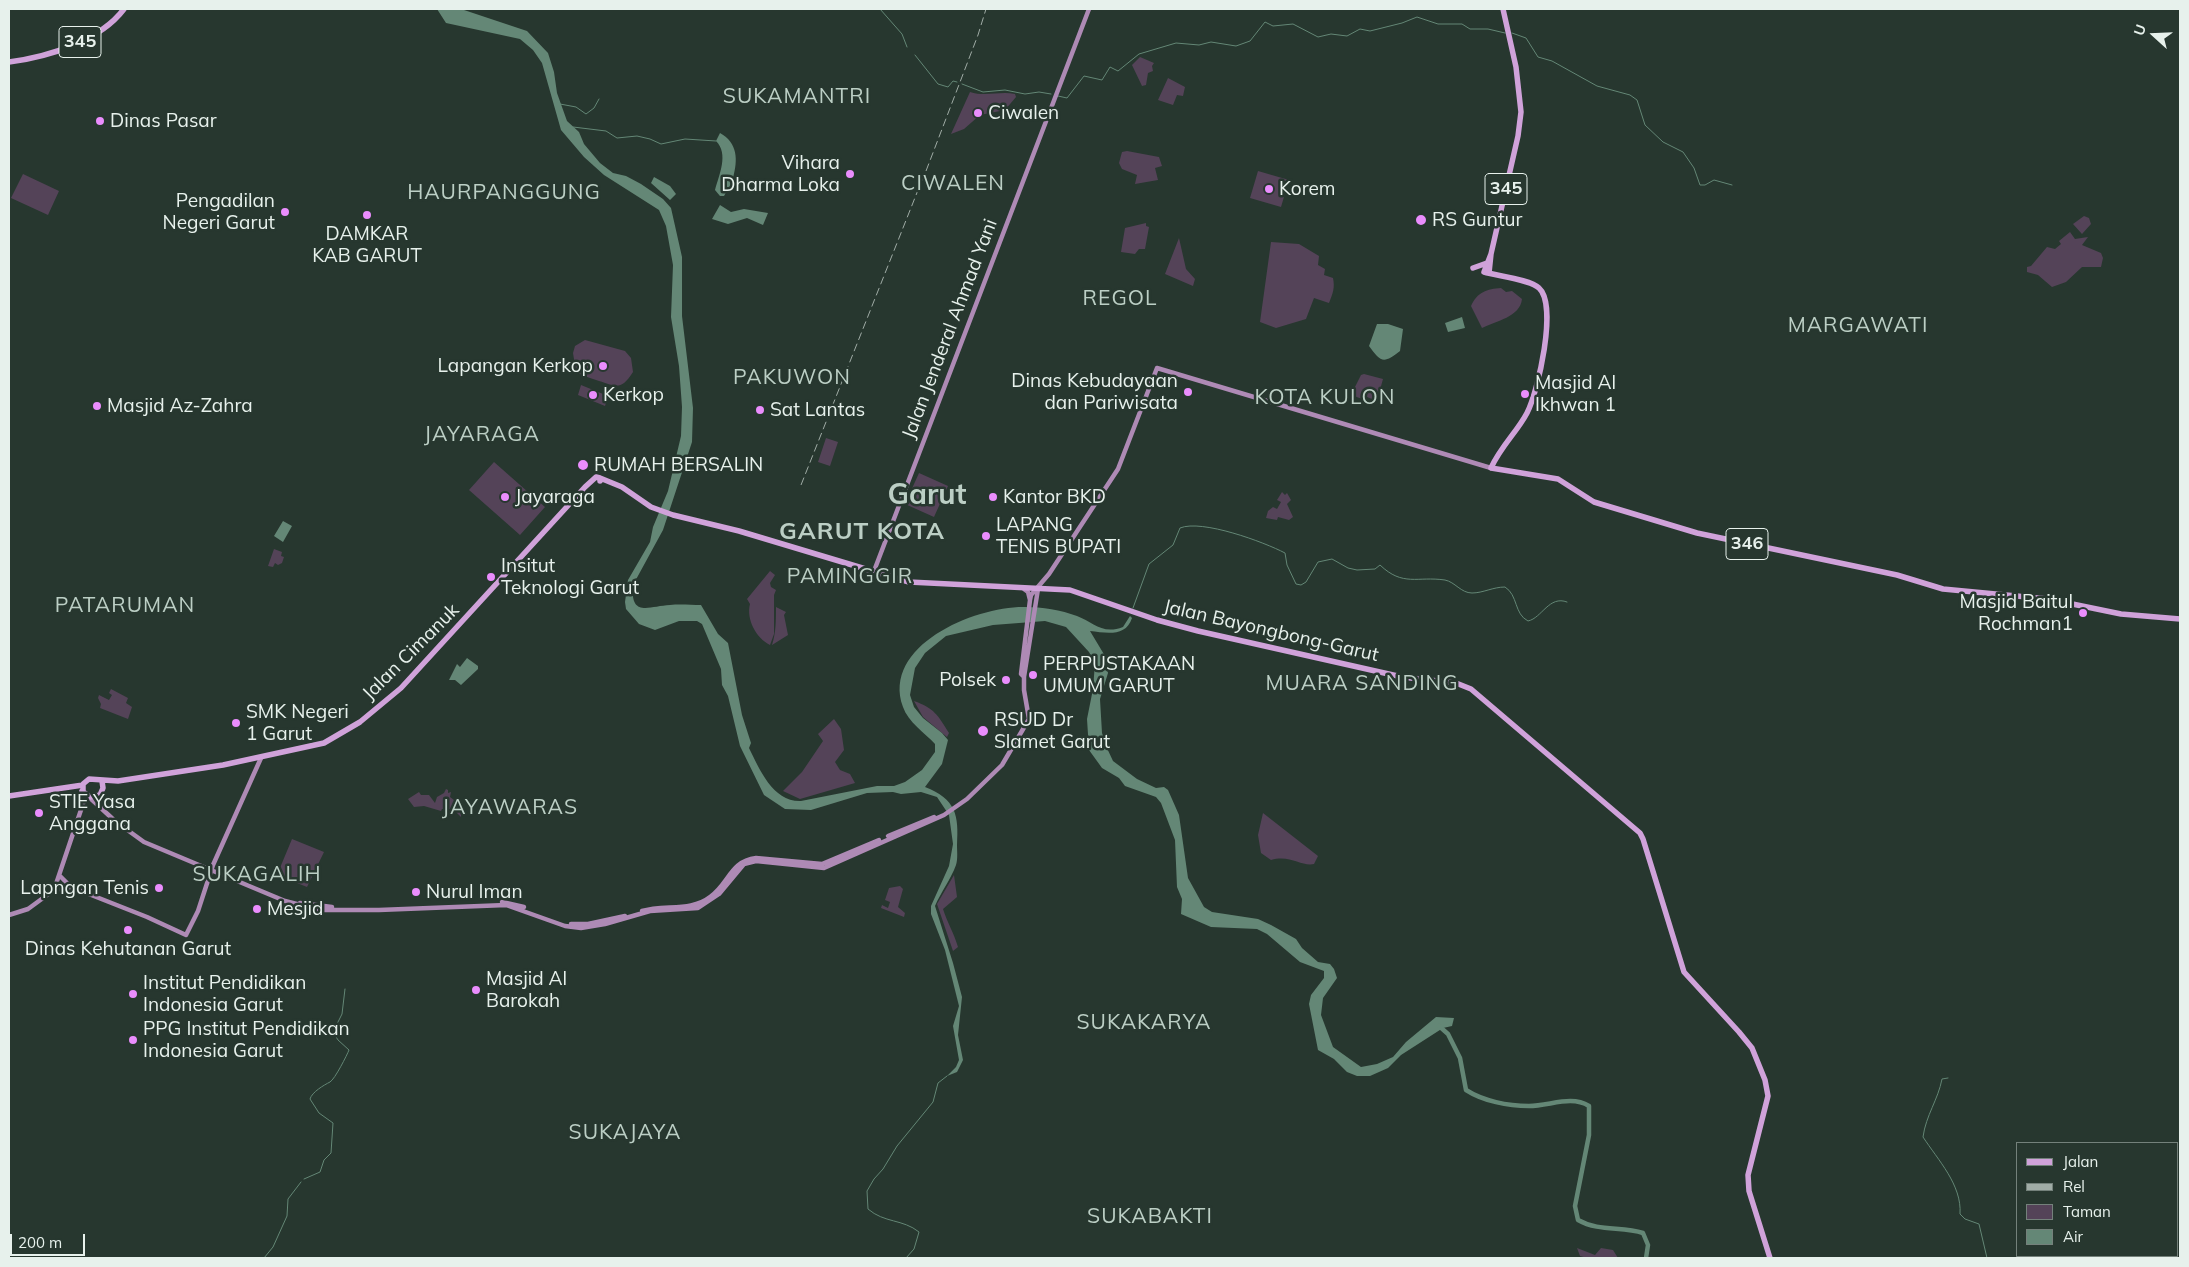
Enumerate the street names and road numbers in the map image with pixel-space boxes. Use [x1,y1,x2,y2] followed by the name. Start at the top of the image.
[59,27,101,58] road number: 345
[1485,173,1527,204] road number: 345
[898,216,1002,442] street label: Jalan Jenderal Ahmad Yani
[1726,528,1768,560] road number: 346
[1161,595,1381,667] street label: Jalan Bayongbong-Garut
[358,599,464,705] street label: Jalan Cimanuk

